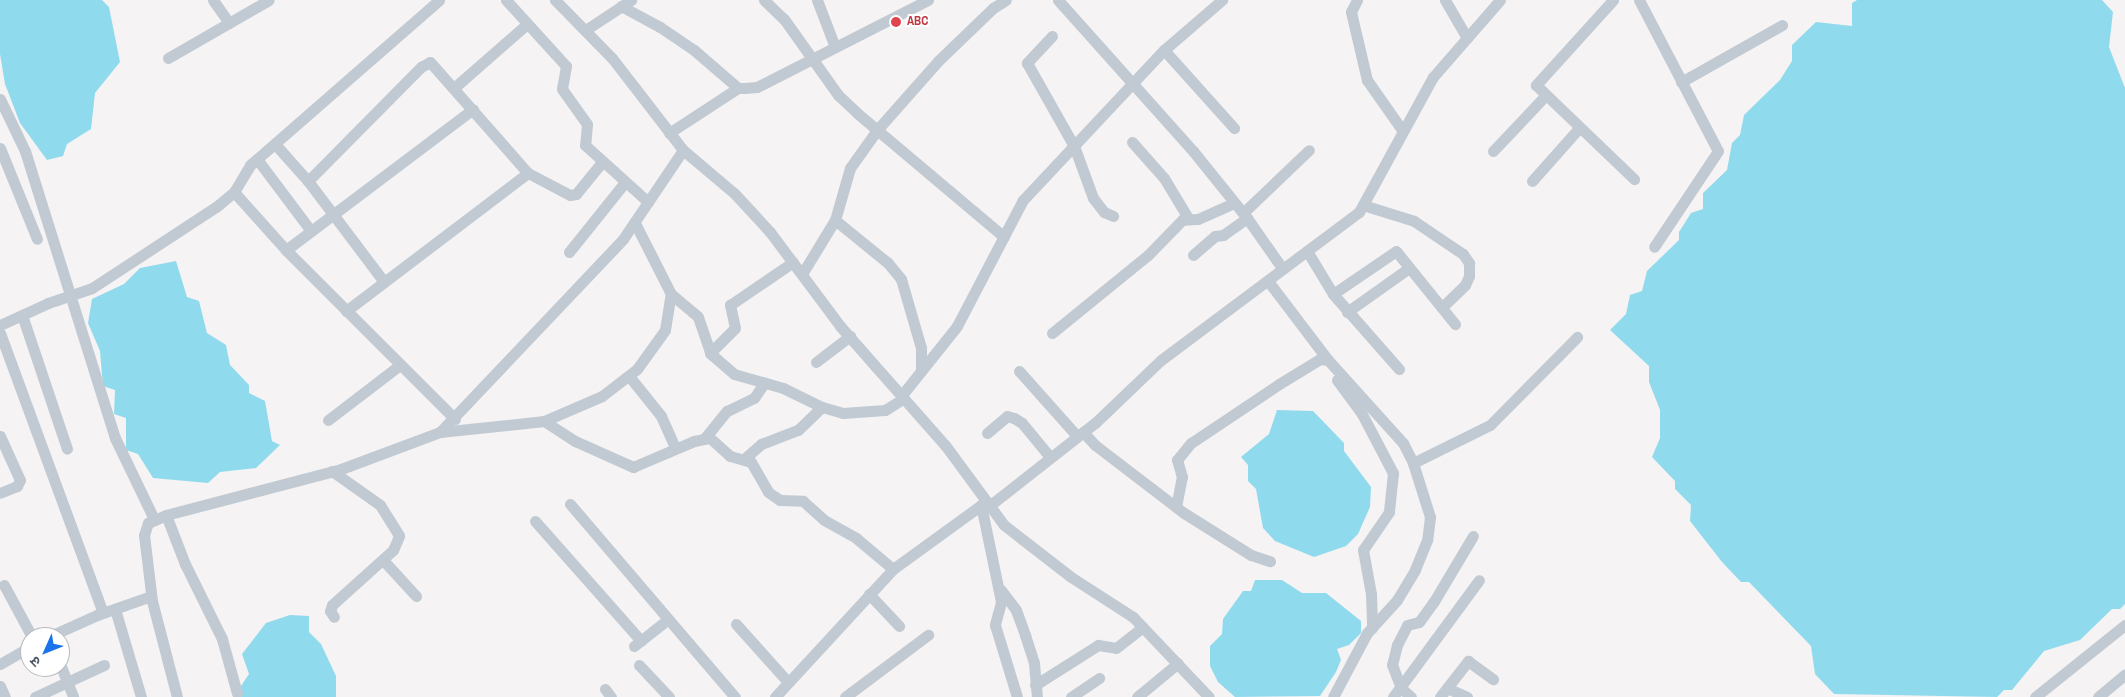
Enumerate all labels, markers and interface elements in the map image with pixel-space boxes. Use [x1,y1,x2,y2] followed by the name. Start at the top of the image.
[889,15,903,29] marker: ABC
[907,15,928,29] place label: ABC
[20,627,70,677] north arrow
[26,653,44,671] text: उ

